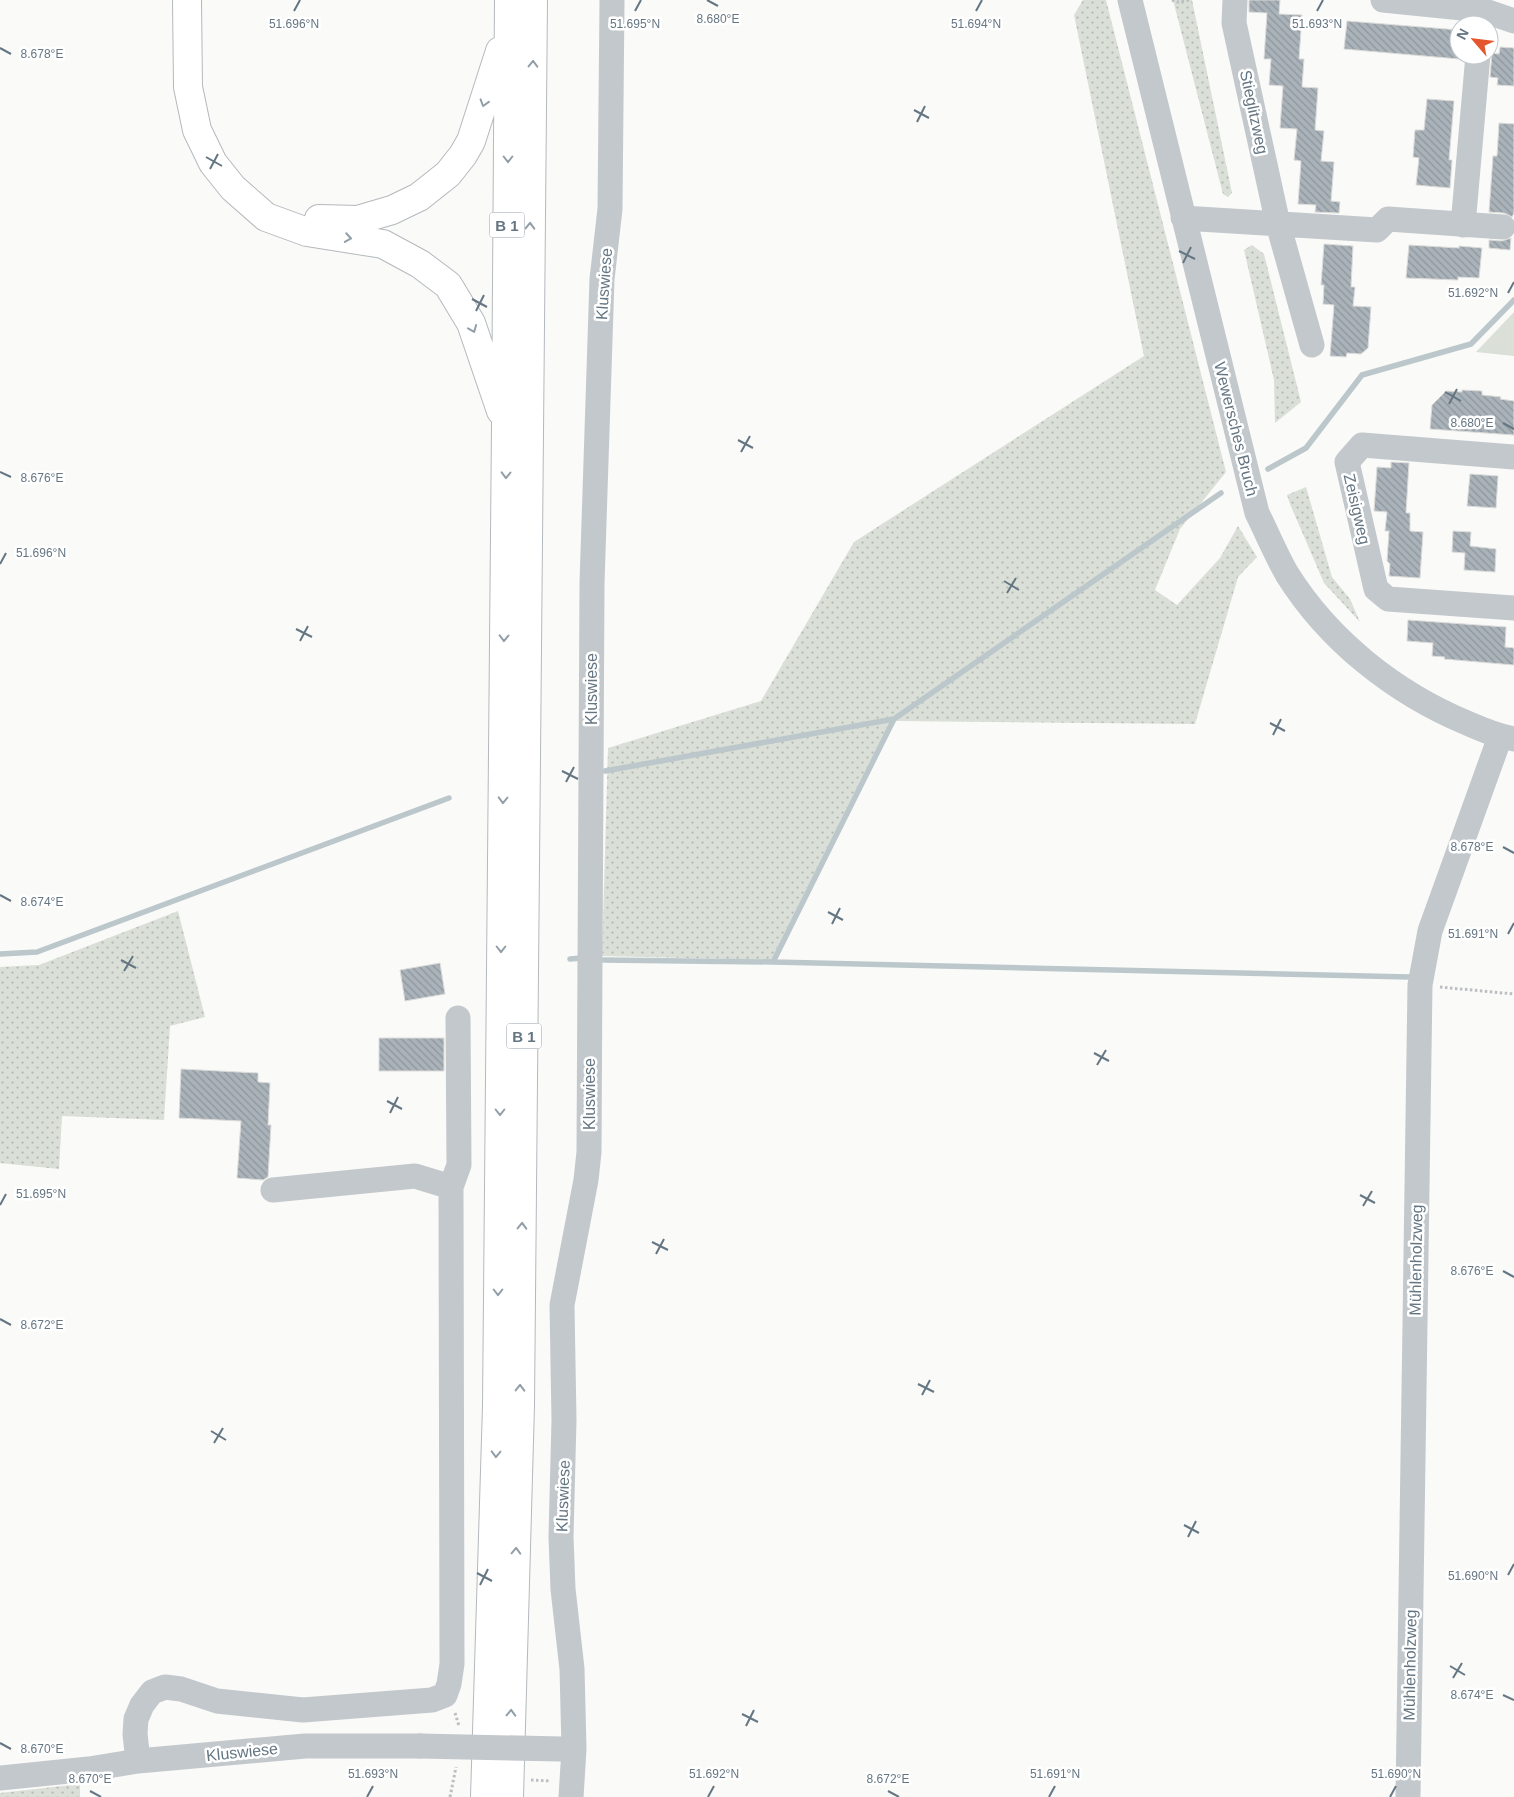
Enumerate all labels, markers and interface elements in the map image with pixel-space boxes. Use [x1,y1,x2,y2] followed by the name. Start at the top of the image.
[697,12,739,26] text: 8.680°E
[1449,15,1499,65] north arrow
[269,17,319,31] text: 51.696°N
[610,17,660,31] text: 51.695°N
[951,17,1001,31] text: 51.694°N
[1292,17,1342,31] text: 51.693°N
[1453,26,1472,42] text: N
[21,47,63,61] text: 8.678°E
[527,59,538,67] one-way arrow
[1237,68,1271,156] street label: Stieglitzweg
[479,99,489,107] one-way arrow
[503,156,513,164] one-way arrow
[490,212,524,238] road number: B 1
[525,222,536,230] one-way arrow
[344,233,353,243] one-way arrow
[593,247,615,321] street label: Kluswiese
[1448,286,1498,300] text: 51.692°N
[466,324,477,333] one-way arrow
[1211,360,1261,498] street label: Wewersches Bruch
[1451,416,1493,430] text: 8.680°E
[21,471,63,485] text: 8.676°E
[501,472,511,479] one-way arrow
[1341,472,1373,546] street label: Zeisigweg
[16,546,66,560] text: 51.696°N
[499,634,509,642] one-way arrow
[583,653,600,725] street label: Kluswiese
[498,796,508,804] one-way arrow
[1451,840,1493,854] text: 8.678°E
[21,895,63,909] text: 8.674°E
[1448,927,1498,941] text: 51.691°N
[496,946,506,954] one-way arrow
[506,1024,542,1048] road number: B 1
[581,1058,598,1130] street label: Kluswiese
[495,1108,505,1116] one-way arrow
[16,1187,66,1201] text: 51.695°N
[1407,1204,1425,1316] street label: Mühlenholzweg
[517,1222,527,1230] one-way arrow
[1451,1264,1493,1278] text: 8.676°E
[493,1288,503,1296] one-way arrow
[21,1318,63,1332] text: 8.672°E
[515,1384,525,1392] one-way arrow
[490,1451,501,1459] one-way arrow
[553,1460,573,1532] street label: Kluswiese
[511,1547,521,1554] one-way arrow
[1448,1569,1498,1583] text: 51.690°N
[1401,1609,1419,1721] street label: Mühlenholzweg
[1451,1688,1493,1702] text: 8.674°E
[506,1709,517,1717] one-way arrow
[205,1740,279,1764] street label: Kluswiese
[21,1742,63,1756] text: 8.670°E
[348,1767,398,1781] text: 51.693°N
[689,1767,739,1781] text: 51.692°N
[1030,1767,1080,1781] text: 51.691°N
[1371,1767,1421,1781] text: 51.690°N
[69,1772,111,1786] text: 8.670°E
[867,1772,909,1786] text: 8.672°E

